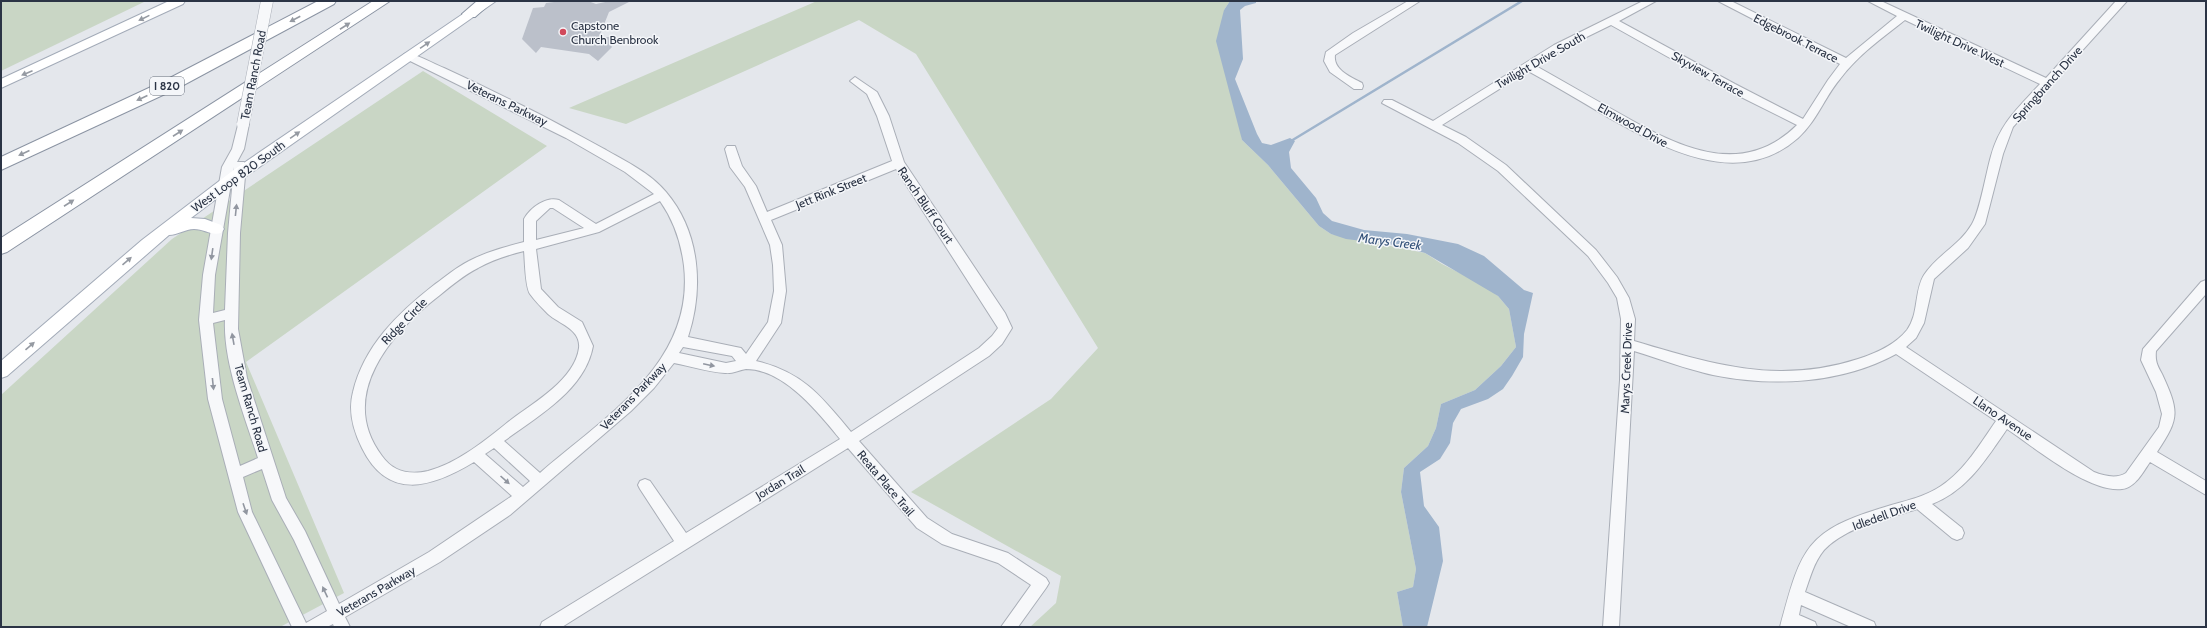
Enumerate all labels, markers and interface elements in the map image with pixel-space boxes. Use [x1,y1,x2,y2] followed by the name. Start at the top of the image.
[1751,10,1841,66] street label: Edgebrook Terrace
[139,15,150,21] one-way arrow
[289,16,300,22] one-way arrow
[1913,16,2007,70] street label: Twilight Drive West
[571,18,659,47] place label: Capstone Church Benbrook
[340,22,350,30] one-way arrow
[558,27,568,37] marker: Capstone Church Benbrook
[1492,28,1588,92] street label: Twilight Drive South
[237,29,269,121] street label: Team Ranch Road
[419,41,431,48] one-way arrow
[2009,43,2085,125] street label: Springbranch Drive
[1669,48,1747,100] street label: Skyview Terrace
[21,70,32,76] one-way arrow
[150,77,184,95] road number: I 820
[464,77,550,129] street label: Veterans Parkway
[136,95,147,101] one-way arrow
[1595,100,1671,150] street label: Elmwood Drive
[173,129,184,136] one-way arrow
[290,131,300,139] one-way arrow
[188,137,288,215] street label: West Loop 820 South
[18,151,30,157] one-way arrow
[895,164,957,246] street label: Ranch Bluff Court
[792,170,869,212] street label: Jett Rink Street
[64,200,75,207] one-way arrow
[233,204,239,216] one-way arrow
[1357,229,1423,253] water label: Marys Creek
[209,248,215,260] one-way arrow
[122,257,132,266] one-way arrow
[378,294,430,348] street label: Ridge Circle
[1617,322,1635,414] street label: Marys Creek Drive
[230,333,236,345] one-way arrow
[25,341,36,350] one-way arrow
[597,359,669,433] street label: Veterans Parkway
[231,362,271,454] street label: Team Ranch Road
[703,362,715,368] one-way arrow
[210,378,216,390] one-way arrow
[1970,393,2036,443] street label: Llano Avenue
[854,447,918,519] street label: Reata Place Trail
[752,461,808,503] street label: Jordan Trail
[500,476,510,485] one-way arrow
[1850,497,1918,533] street label: Idledell Drive
[242,504,248,516] one-way arrow
[334,562,418,620] street label: Veterans Parkway
[322,586,328,597] one-way arrow

